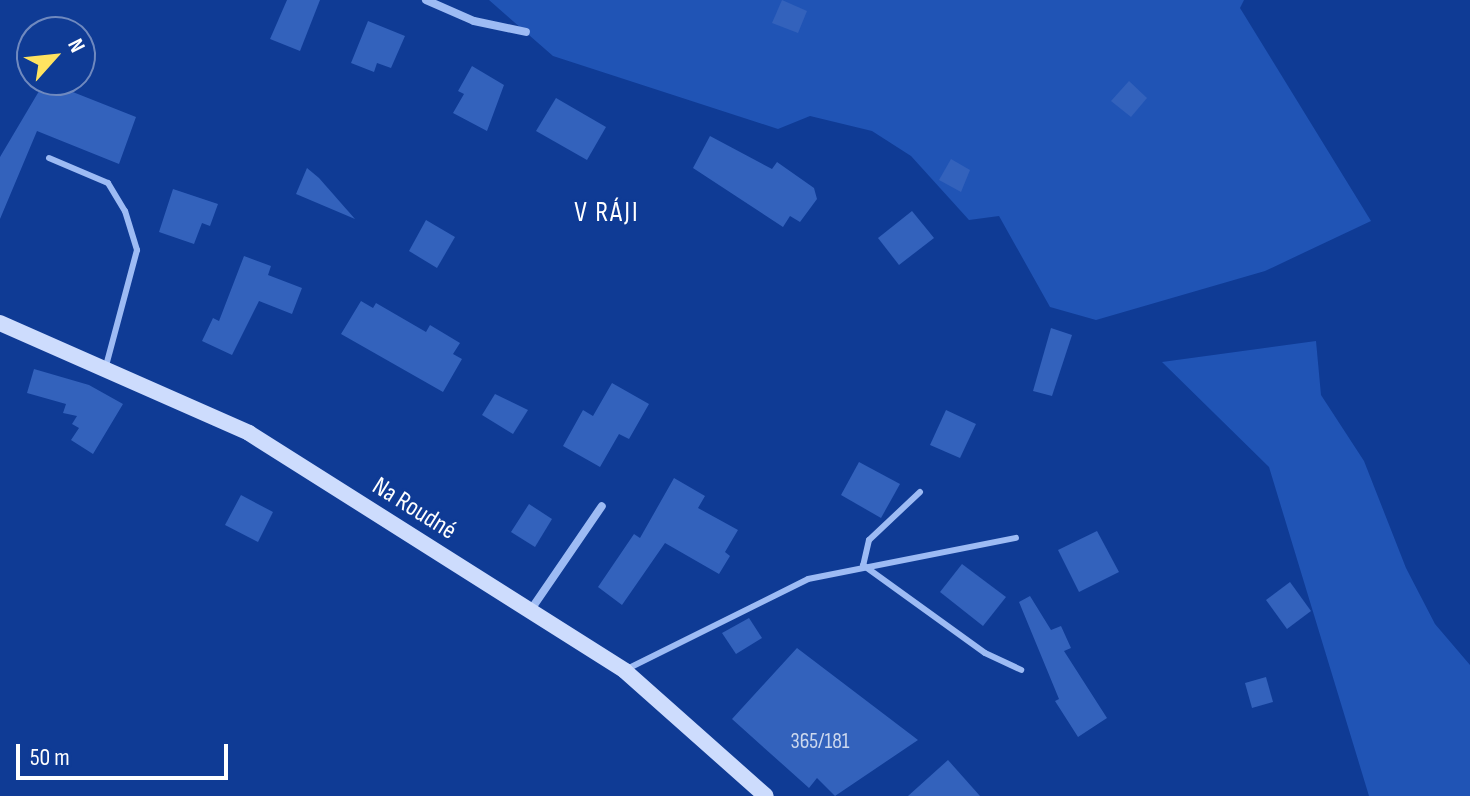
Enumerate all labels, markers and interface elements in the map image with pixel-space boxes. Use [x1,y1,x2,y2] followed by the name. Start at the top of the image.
[16,16,96,96] north arrow
[61,34,91,57] text: N
[574,196,640,230] district label: V RÁJI
[366,471,462,547] street label: Na Roudné
[20,728,232,778] scale bar
[790,729,850,755] house number: 365/181
[30,743,70,772] text: 50 m

